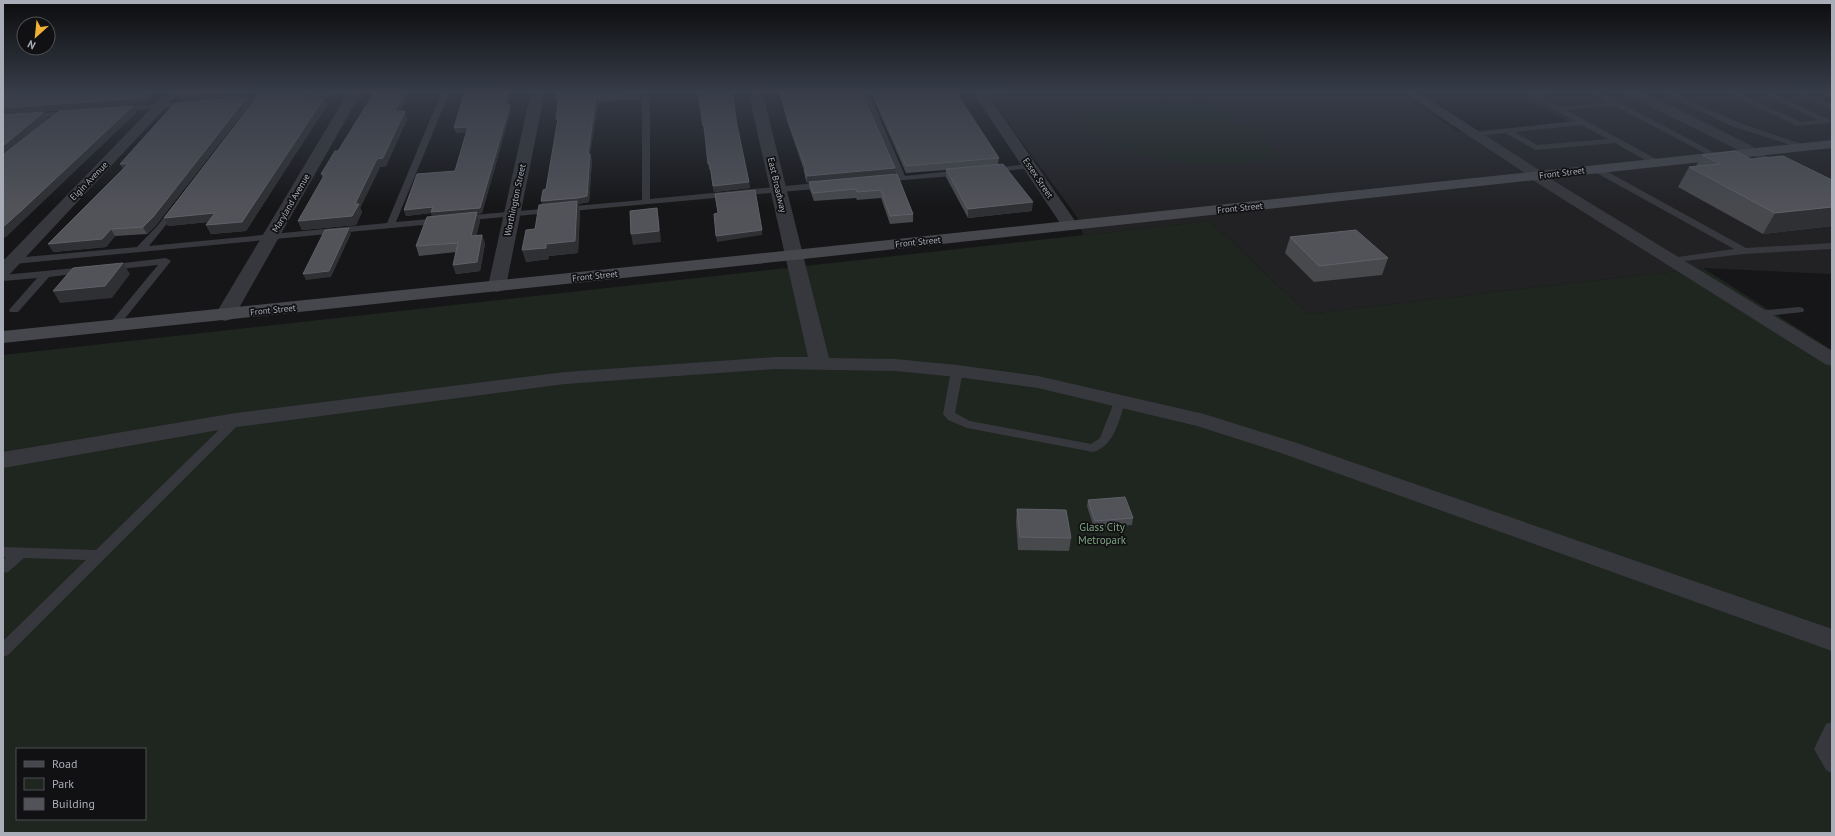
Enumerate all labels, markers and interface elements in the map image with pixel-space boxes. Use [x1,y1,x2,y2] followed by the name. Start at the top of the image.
[16,16,56,56] north arrow
[25,37,38,53] text: N
[1021,155,1056,200] street label: Essex Street
[766,156,789,214] street label: East Broadway
[67,159,110,202] street label: Elgin Avenue
[501,163,528,237] street label: Worthington Street
[1538,164,1585,181] street label: Front Street
[269,171,312,234] street label: Maryland Avenue
[1217,200,1263,215] street label: Front Street
[895,234,941,249] street label: Front Street
[572,268,618,283] street label: Front Street
[250,302,296,317] street label: Front Street
[1078,520,1127,547] park label: Glass City Metropark
[16,748,146,820] legend
[52,756,77,771] text: Road
[52,776,74,791] text: Park
[52,796,95,811] text: Building

